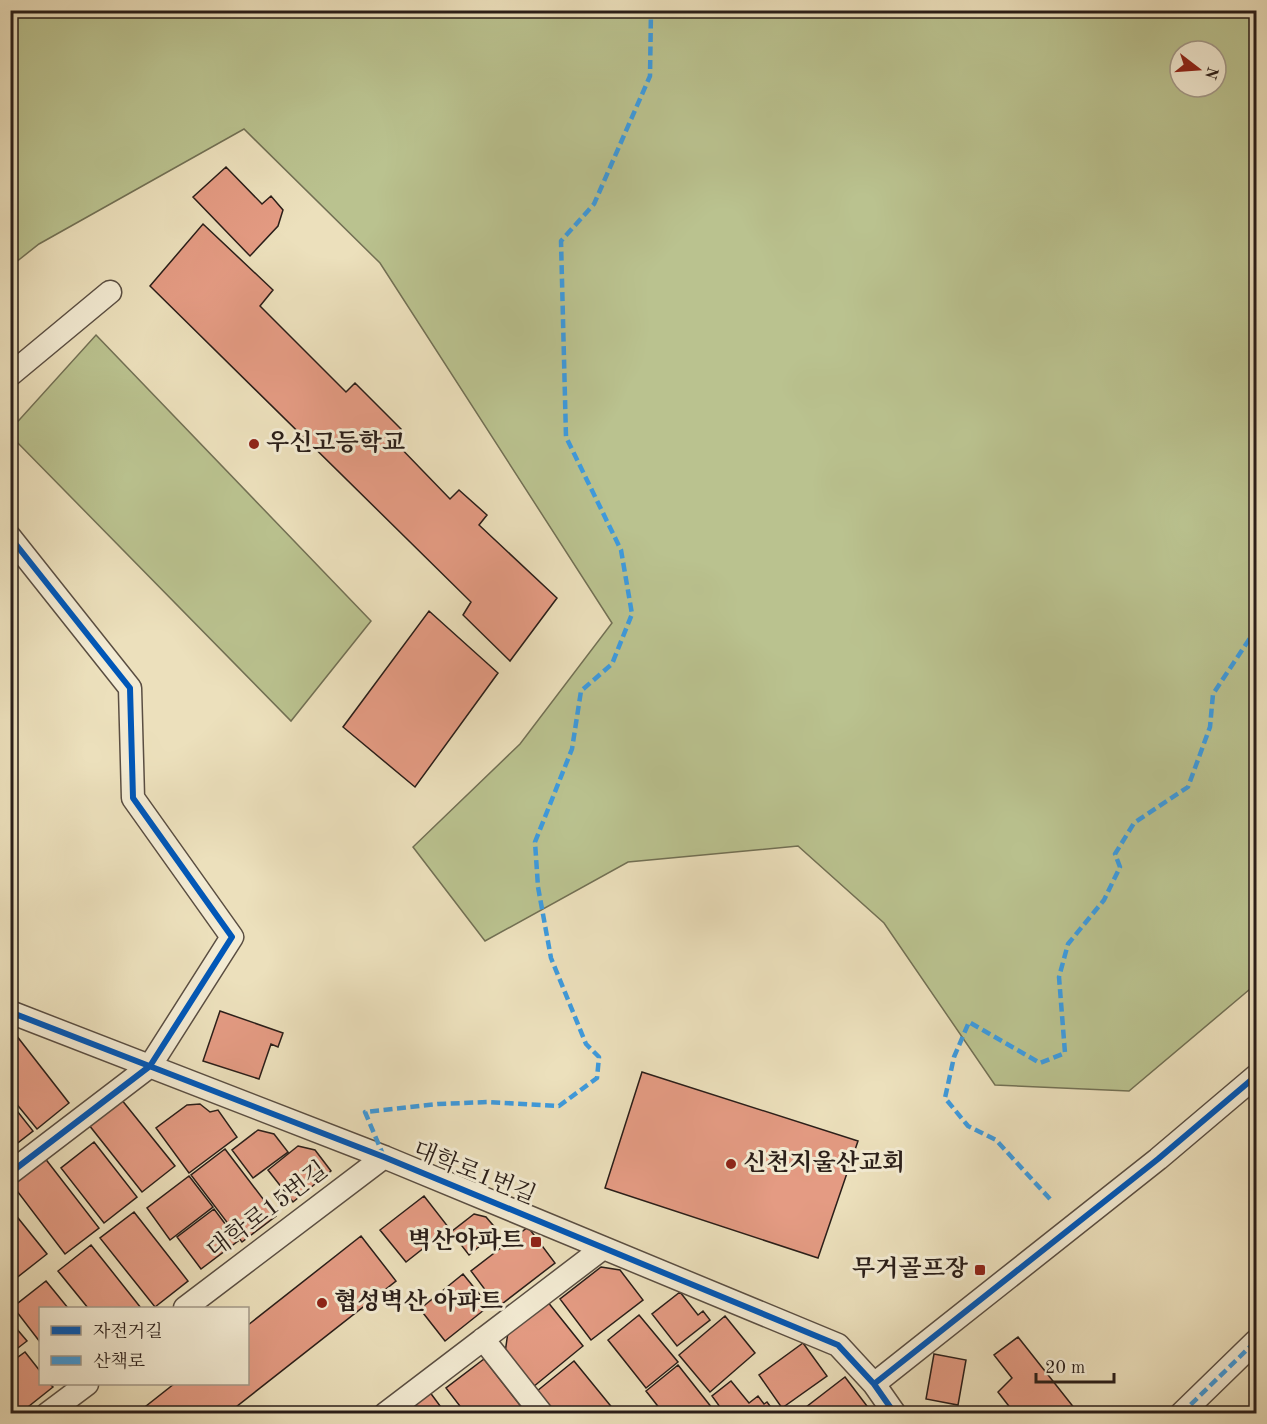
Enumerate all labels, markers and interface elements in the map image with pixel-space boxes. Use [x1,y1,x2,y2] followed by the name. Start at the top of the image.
[1168,39,1228,99] north arrow
[1201,65,1220,82] text: N
[266,429,405,456] place label: 우신고등학교
[247,437,261,451] marker: 우신고등학교
[409,1137,539,1209] street label: 대학로1번길
[743,1149,905,1176] place label: 신천지울산교회
[202,1157,333,1264] street label: 대학로15번길
[724,1157,738,1171] marker: 신천지울산교회
[408,1227,524,1254] place label: 벽산아파트
[529,1235,543,1249] marker: 벽산아파트
[852,1255,969,1282] place label: 무거골프장
[973,1263,987,1277] marker: 무거골프장
[334,1288,503,1315] place label: 협성벽산 아파트
[315,1296,329,1310] marker: 협성벽산 아파트
[39,1307,249,1385] legend
[93,1322,163,1341] text: 자전거길
[1036,1346,1114,1384] scale bar
[93,1351,145,1371] text: 산책로
[1045,1359,1085,1377] text: 20 m

